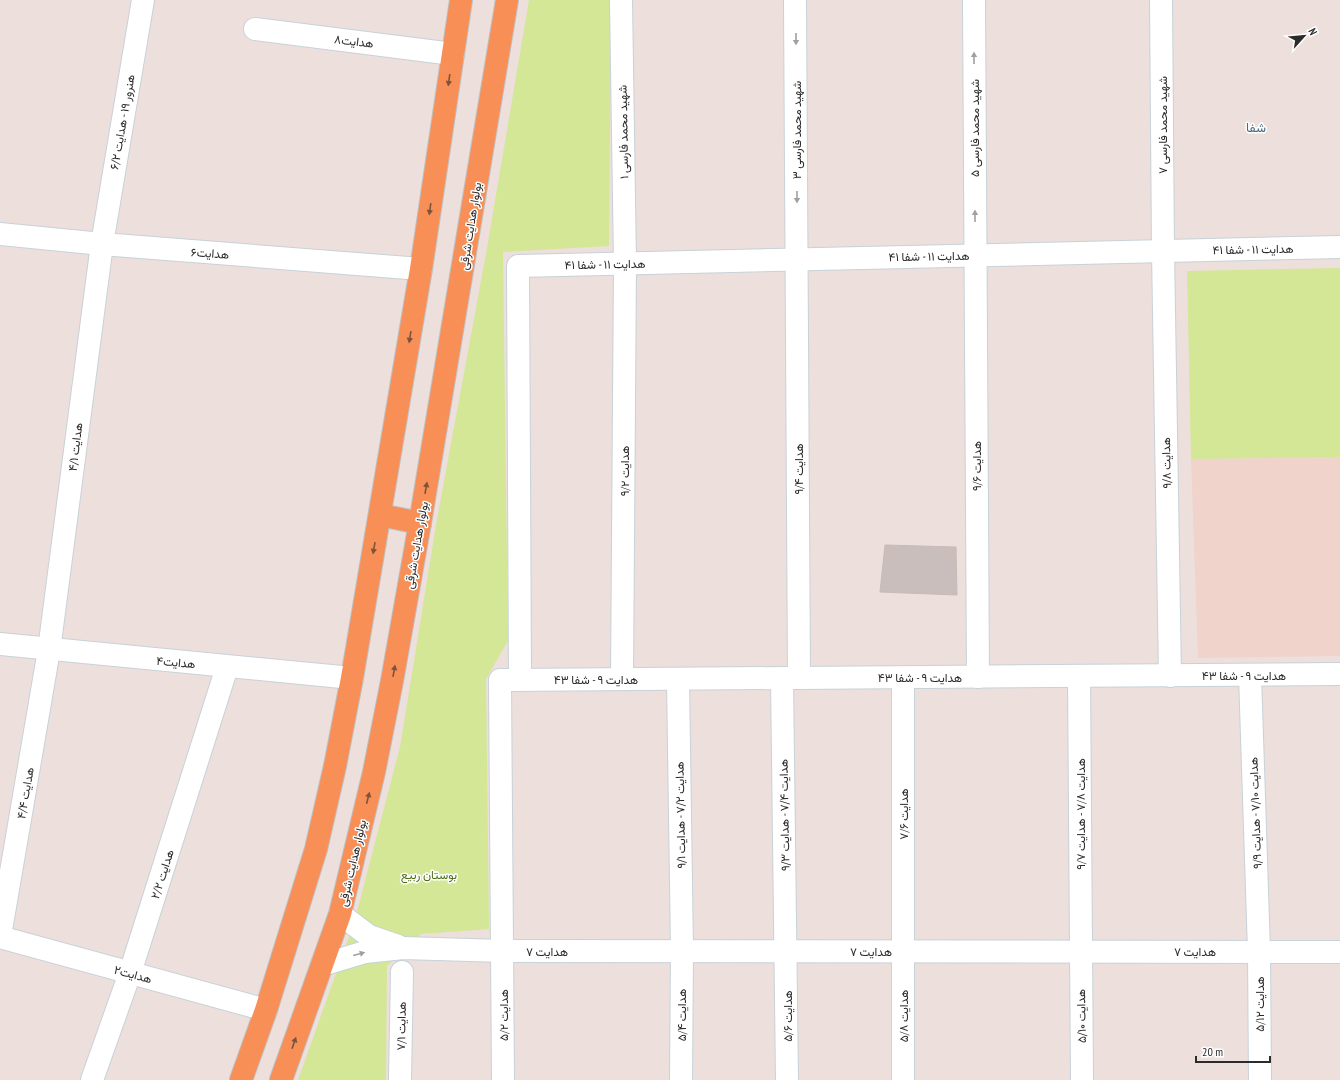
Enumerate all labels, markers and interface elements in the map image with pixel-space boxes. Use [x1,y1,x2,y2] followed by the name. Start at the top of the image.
[1284,16,1324,56] north arrow
[1305,26,1321,37] text: N
[333,31,375,51] street label: هدایت۸
[793,33,799,46] one-way arrow
[971,51,977,64] one-way arrow
[106,73,139,171] street label: هنرور ۱۹ - هدایت ۶/۲
[446,74,452,86] one-way arrow
[1155,76,1171,174] street label: شهید محمد فارسی ۷
[967,79,983,177] street label: شهید محمد فارسی ۵
[789,81,805,179] street label: شهید محمد فارسی ۳
[615,85,632,179] street label: شهید محمد فارسی ۱
[1246,119,1266,136] district label: شفا
[456,181,485,271] street label: بولوار هدایت شرقی
[794,191,800,204] one-way arrow
[427,203,433,215] one-way arrow
[972,209,978,222] one-way arrow
[1212,241,1294,257] street label: هدایت ۱۱ - شفا ۴۱
[190,244,230,262] street label: هدایت۶
[888,248,970,264] street label: هدایت ۱۱ - شفا ۴۱
[564,256,646,272] street label: هدایت ۱۱ - شفا ۴۱
[407,331,413,343] one-way arrow
[65,422,85,472] street label: هدایت ۴/۱
[1158,437,1174,489] street label: هدایت ۹/۸
[969,441,984,491] street label: هدایت ۹/۶
[791,443,806,495] street label: هدایت ۹/۴
[617,446,632,496] street label: هدایت ۹/۲
[423,482,429,494] one-way arrow
[401,500,432,590] street label: بولوار هدایت شرقی
[371,542,377,554] one-way arrow
[156,653,196,671] street label: هدایت۴
[391,665,397,677] one-way arrow
[1202,668,1286,683] street label: هدایت ۹ - شفا ۴۳
[878,670,962,685] street label: هدایت ۹ - شفا ۴۳
[554,672,638,687] street label: هدایت ۹ - شفا ۴۳
[1246,757,1264,869] street label: هدایت ۷/۱۰ - هدایت ۹/۹
[1073,758,1088,870] street label: هدایت ۷/۸ - هدایت ۹/۷
[776,759,792,871] street label: هدایت ۷/۴ - هدایت ۹/۳
[672,761,688,869] street label: هدایت ۷/۲ - هدایت ۹/۱
[13,766,37,820] street label: هدایت ۴/۴
[896,788,911,840] street label: هدایت ۷/۶
[365,792,371,805] one-way arrow
[335,818,370,908] street label: بولوار هدایت شرقی
[147,847,177,901] street label: هدایت ۲/۲
[401,867,457,884] park label: بوستان ربیع
[526,944,568,959] street label: هدایت ۷
[850,944,892,959] street label: هدایت ۷
[1174,944,1216,959] street label: هدایت ۷
[354,951,366,957] one-way arrow
[112,962,154,986] street label: هدایت۲
[1252,976,1267,1032] street label: هدایت ۵/۱۲
[496,989,511,1041] street label: هدایت ۵/۲
[674,989,689,1041] street label: هدایت ۵/۴
[1073,989,1089,1043] street label: هدایت ۵/۱۰
[780,990,795,1042] street label: هدایت ۵/۶
[896,990,911,1042] street label: هدایت ۵/۸
[393,1001,409,1051] street label: هدایت ۷/۱
[291,1037,297,1049] one-way arrow
[1196,1038,1270,1064] scale bar
[1202,1044,1223,1059] text: 20 m

